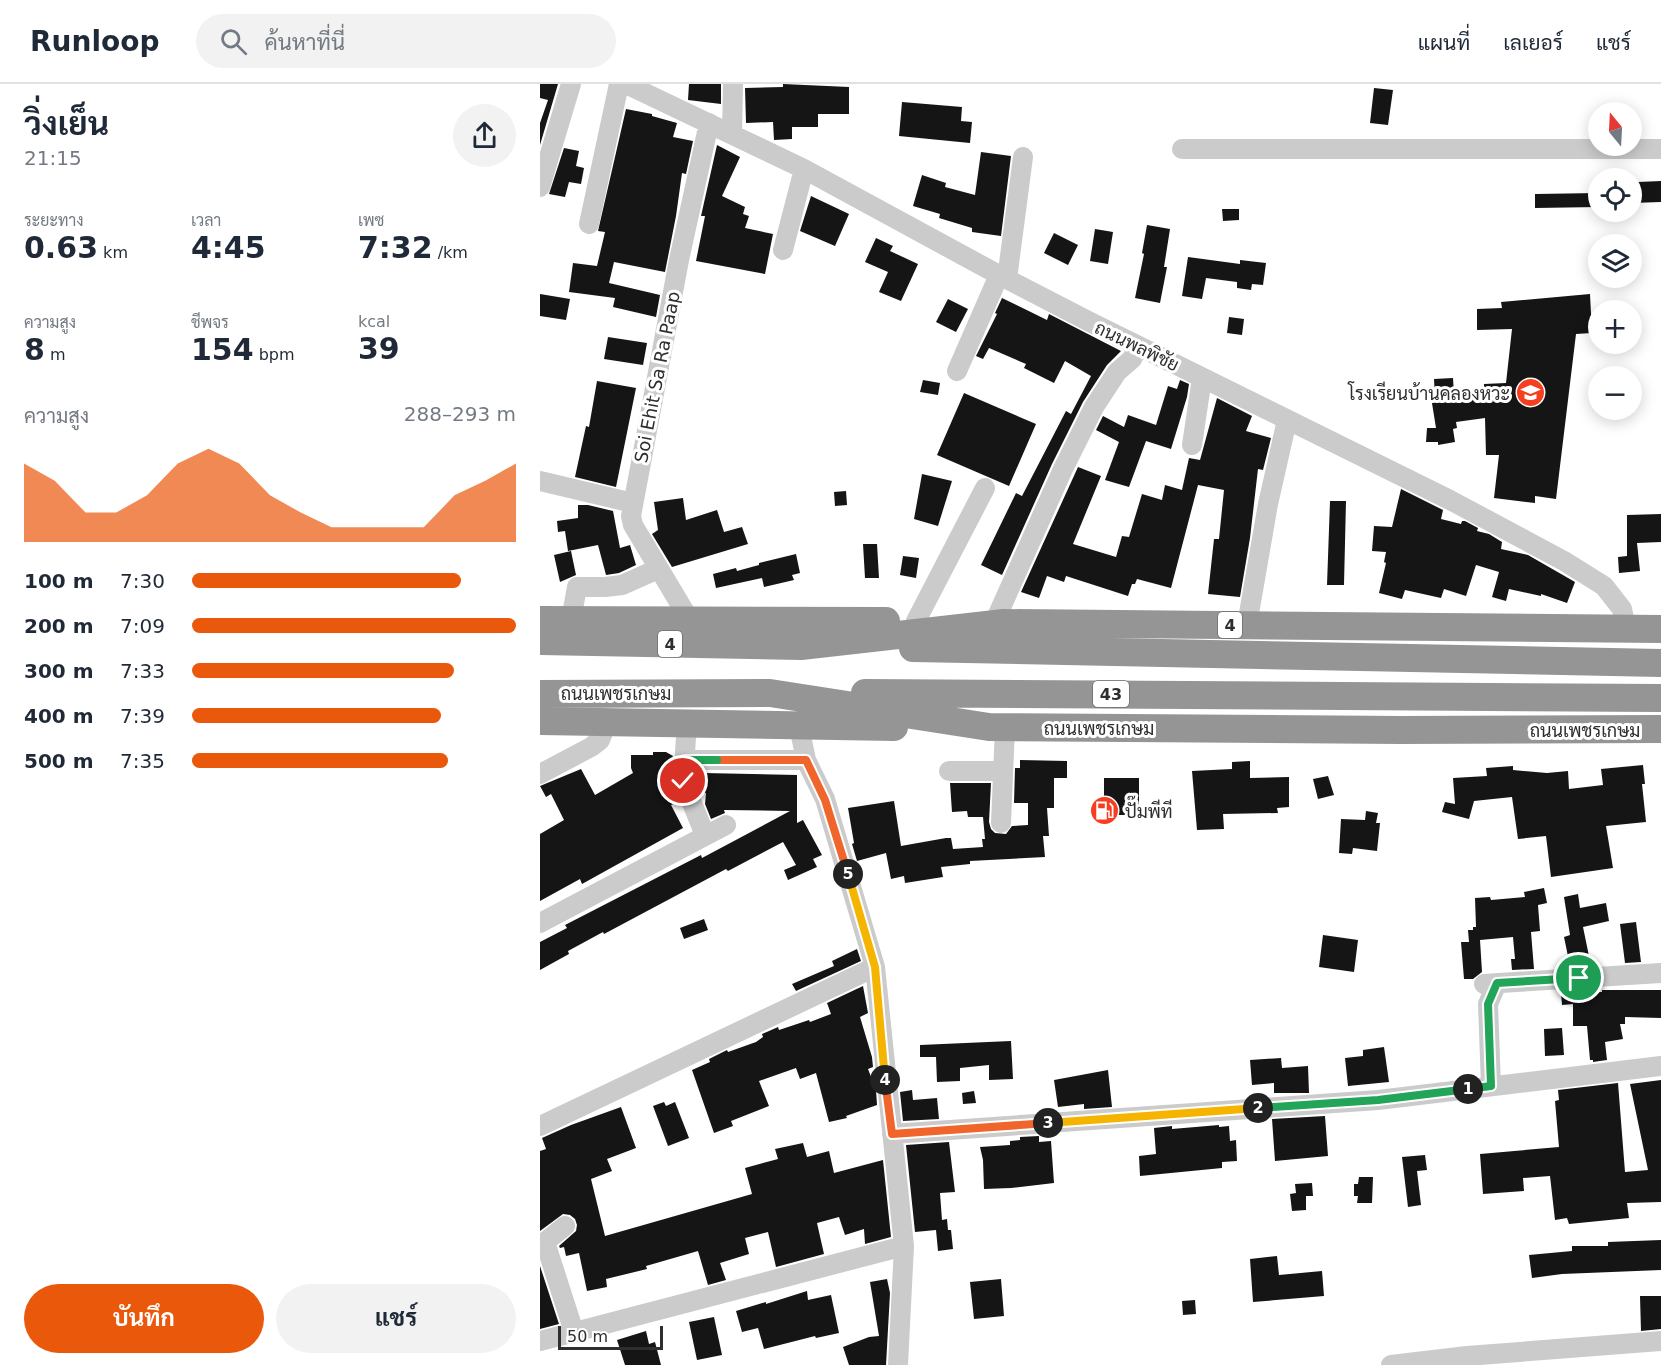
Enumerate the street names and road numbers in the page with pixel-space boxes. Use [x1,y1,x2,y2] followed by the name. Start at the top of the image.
[630,289,684,465] street label: Soi Ehit Sa Ra Paap
[1092,317,1182,375] street label: ถนนพลพิชัย
[1218,612,1242,638] road number: 4
[658,631,682,657] road number: 4
[1093,681,1129,707] road number: 43
[561,683,671,704] street label: ถนนเพชรเกษม
[1044,718,1154,739] street label: ถนนเพชรเกษม
[1530,720,1640,741] street label: ถนนเพชรเกษม

